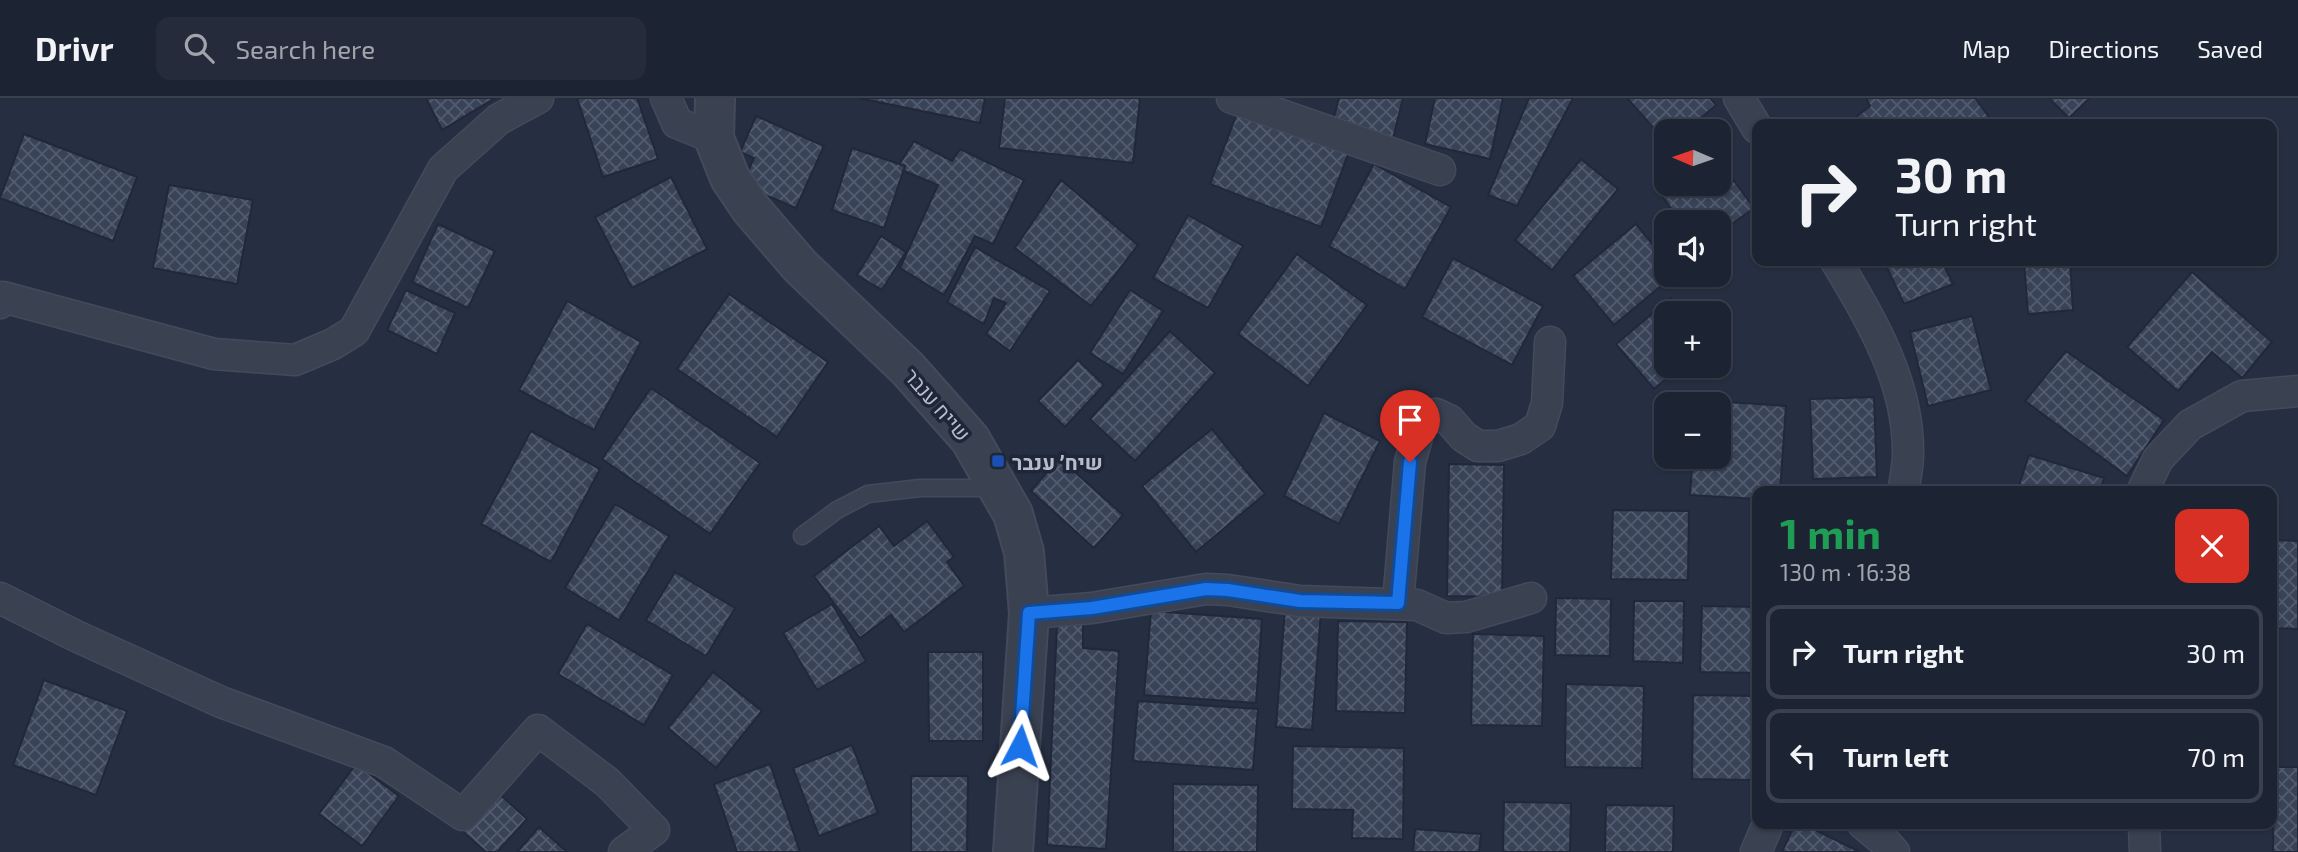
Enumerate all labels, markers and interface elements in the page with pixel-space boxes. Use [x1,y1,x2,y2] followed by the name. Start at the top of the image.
[156,17,646,80] search box
[35,28,114,68] text: Drivr
[180,29,218,67] icon: search
[236,33,375,64] text: Search here
[1962,34,2010,63] text: Map
[2048,34,2159,63] text: Directions
[2197,34,2263,63] text: Saved
[1654,119,1731,196] north arrow
[1654,119,1731,469] map controls
[1895,144,2007,203] text: 30 m
[1780,147,1871,238] icon: right
[1895,204,2037,242] text: Turn right
[1654,210,1731,287] button: sound
[1654,301,1731,378] button: +
[900,363,976,445] street label: שייח ענבר
[1380,390,1440,462] pin
[1654,392,1731,469] button: −
[1391,401,1429,439] icon: arrive
[1012,449,1103,474] place label: שיח׳ ענבר
[990,453,1006,469] marker: שיח׳ ענבר
[1780,507,1881,557] text: 1 min
[2175,509,2249,583] button: close
[1780,558,1911,586] text: 130 m · 16:38
[1784,633,1822,671] icon: right
[1843,637,1964,668] text: Turn right
[2186,637,2245,668] text: 30 m
[983,709,1057,783] position arrow
[1784,737,1822,775] icon: left
[1843,741,1949,772] text: Turn left
[2187,741,2245,772] text: 70 m

